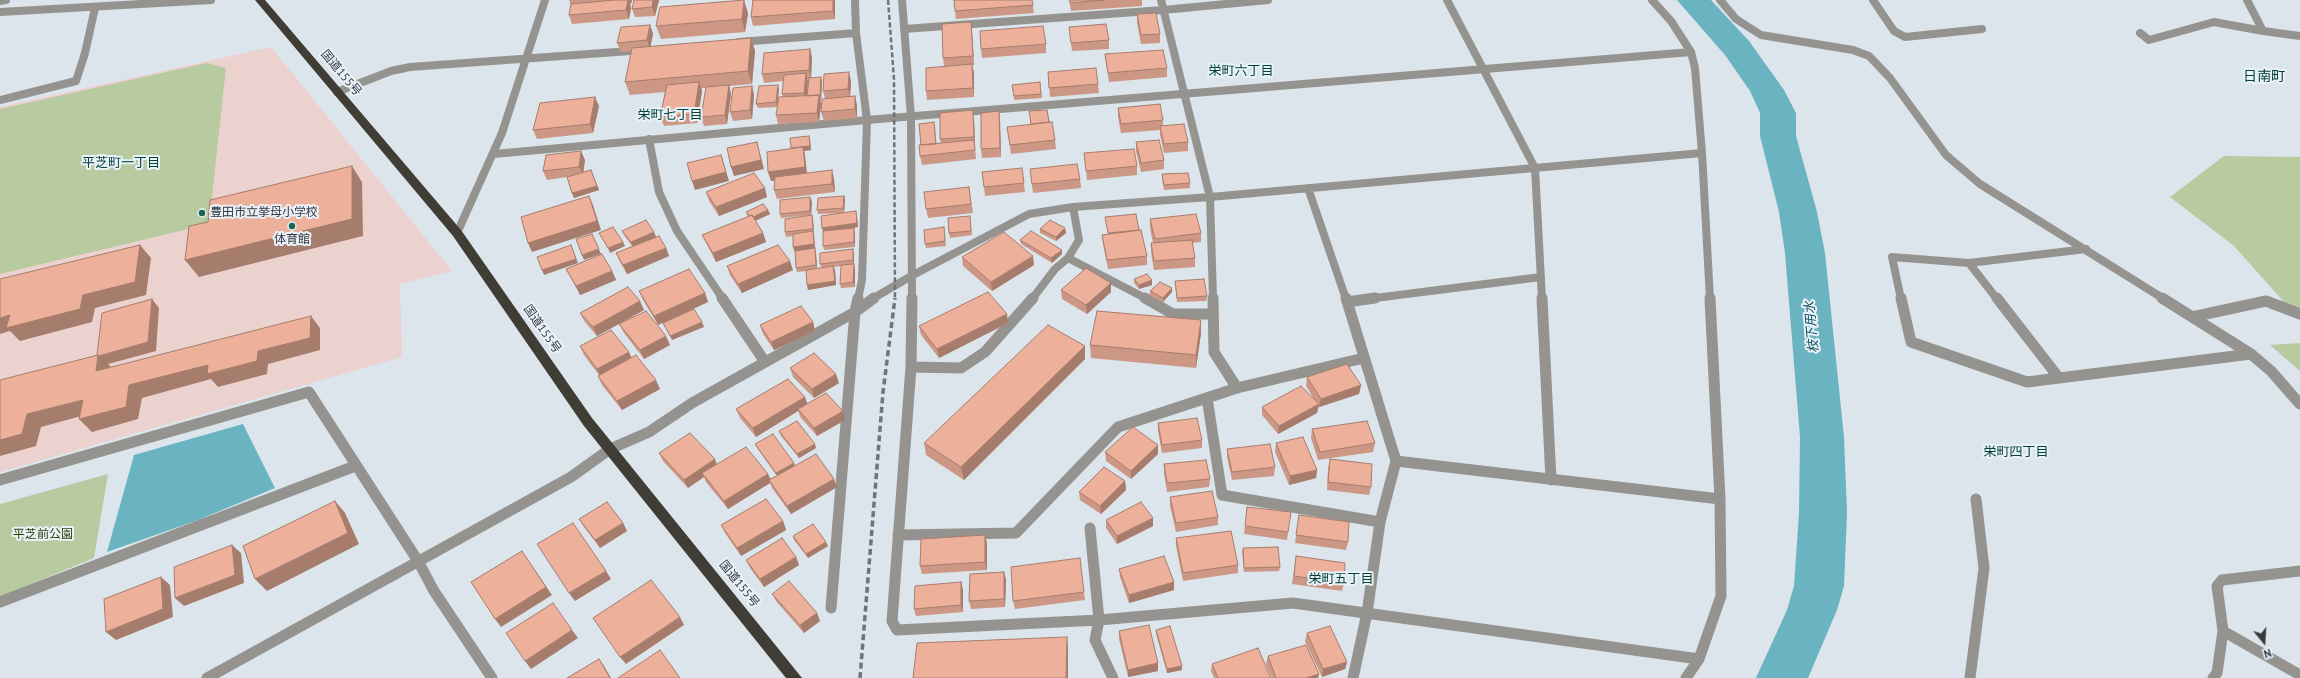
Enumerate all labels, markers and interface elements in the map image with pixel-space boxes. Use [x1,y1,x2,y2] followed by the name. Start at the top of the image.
[318,47,364,99] street label: 国道155号
[1209,63,1273,79] district label: 栄町六丁目
[2243,69,2285,85] district label: 日南町
[638,107,702,123] district label: 栄町七丁目
[82,155,160,171] district label: 平芝町一丁目
[210,206,318,220] place label: 豊田市立挙母小学校
[197,208,207,218] marker: 豊田市立挙母小学校
[287,221,297,231] marker: 体育館
[274,233,310,247] place label: 体育館
[1802,300,1822,354] water label: 枝下用水
[520,302,564,356] street label: 国道155号
[1984,444,2048,460] district label: 栄町四丁目
[13,528,73,542] park label: 平芝前公園
[716,558,762,610] street label: 国道155号
[1309,571,1373,587] district label: 栄町五丁目
[2244,622,2284,662] north arrow
[2262,646,2273,661] text: N

